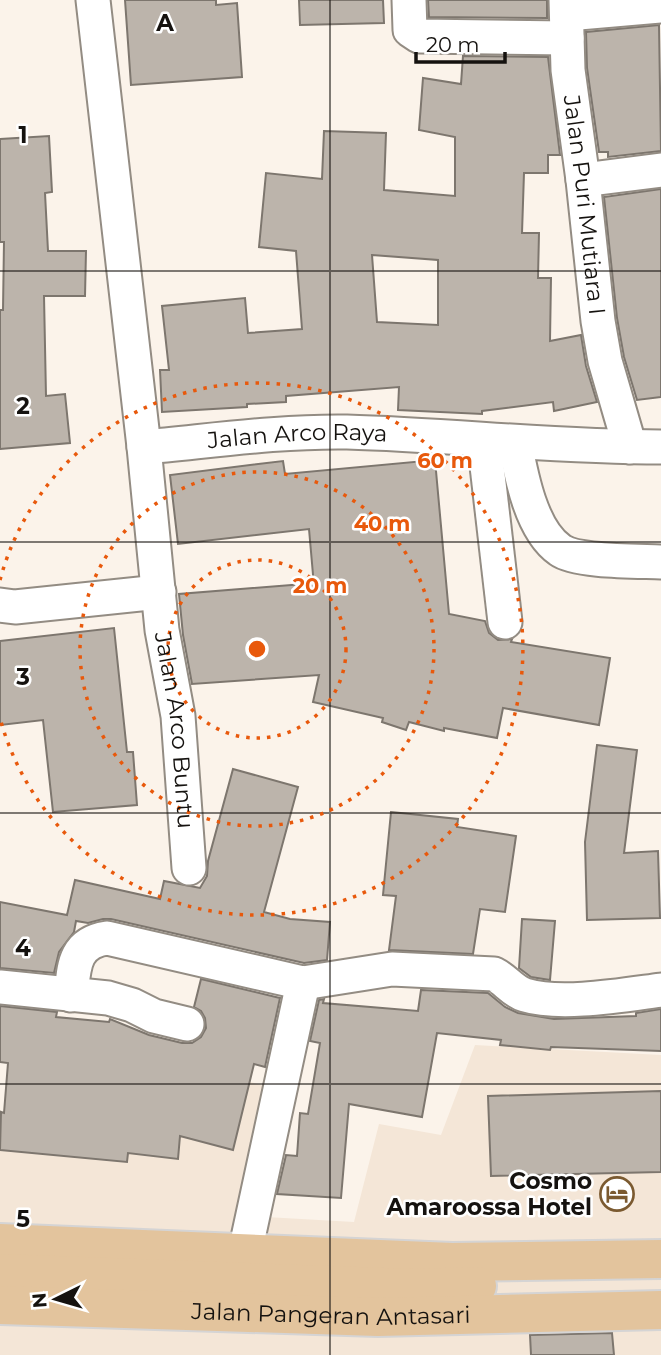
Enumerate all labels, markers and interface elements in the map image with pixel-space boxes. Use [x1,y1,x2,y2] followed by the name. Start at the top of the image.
[155,9,174,37] text: A
[416,21,505,65] scale bar
[426,32,480,57] text: 20 m
[557,92,611,316] street label: Jalan Puri Mutiara I
[18,121,28,149] text: 1
[16,392,30,420] text: 2
[205,418,388,455] street label: Jalan Arco Raya
[417,448,473,473] text: 60 m
[354,511,410,536] text: 40 m
[293,573,347,598] text: 20 m
[148,628,200,830] street label: Jalan Arco Buntu
[245,637,269,661] centre of rings
[15,663,30,691] text: 3
[15,934,31,962] text: 4
[385,1167,592,1221] place label: Cosmo Amaroossa Hotel
[598,1175,636,1213] hotel icon: Cosmo Amaroossa Hotel
[16,1205,30,1233] text: 5
[21,1264,91,1334] north arrow
[27,1292,52,1309] text: N
[190,1297,471,1331] street label: Jalan Pangeran Antasari

